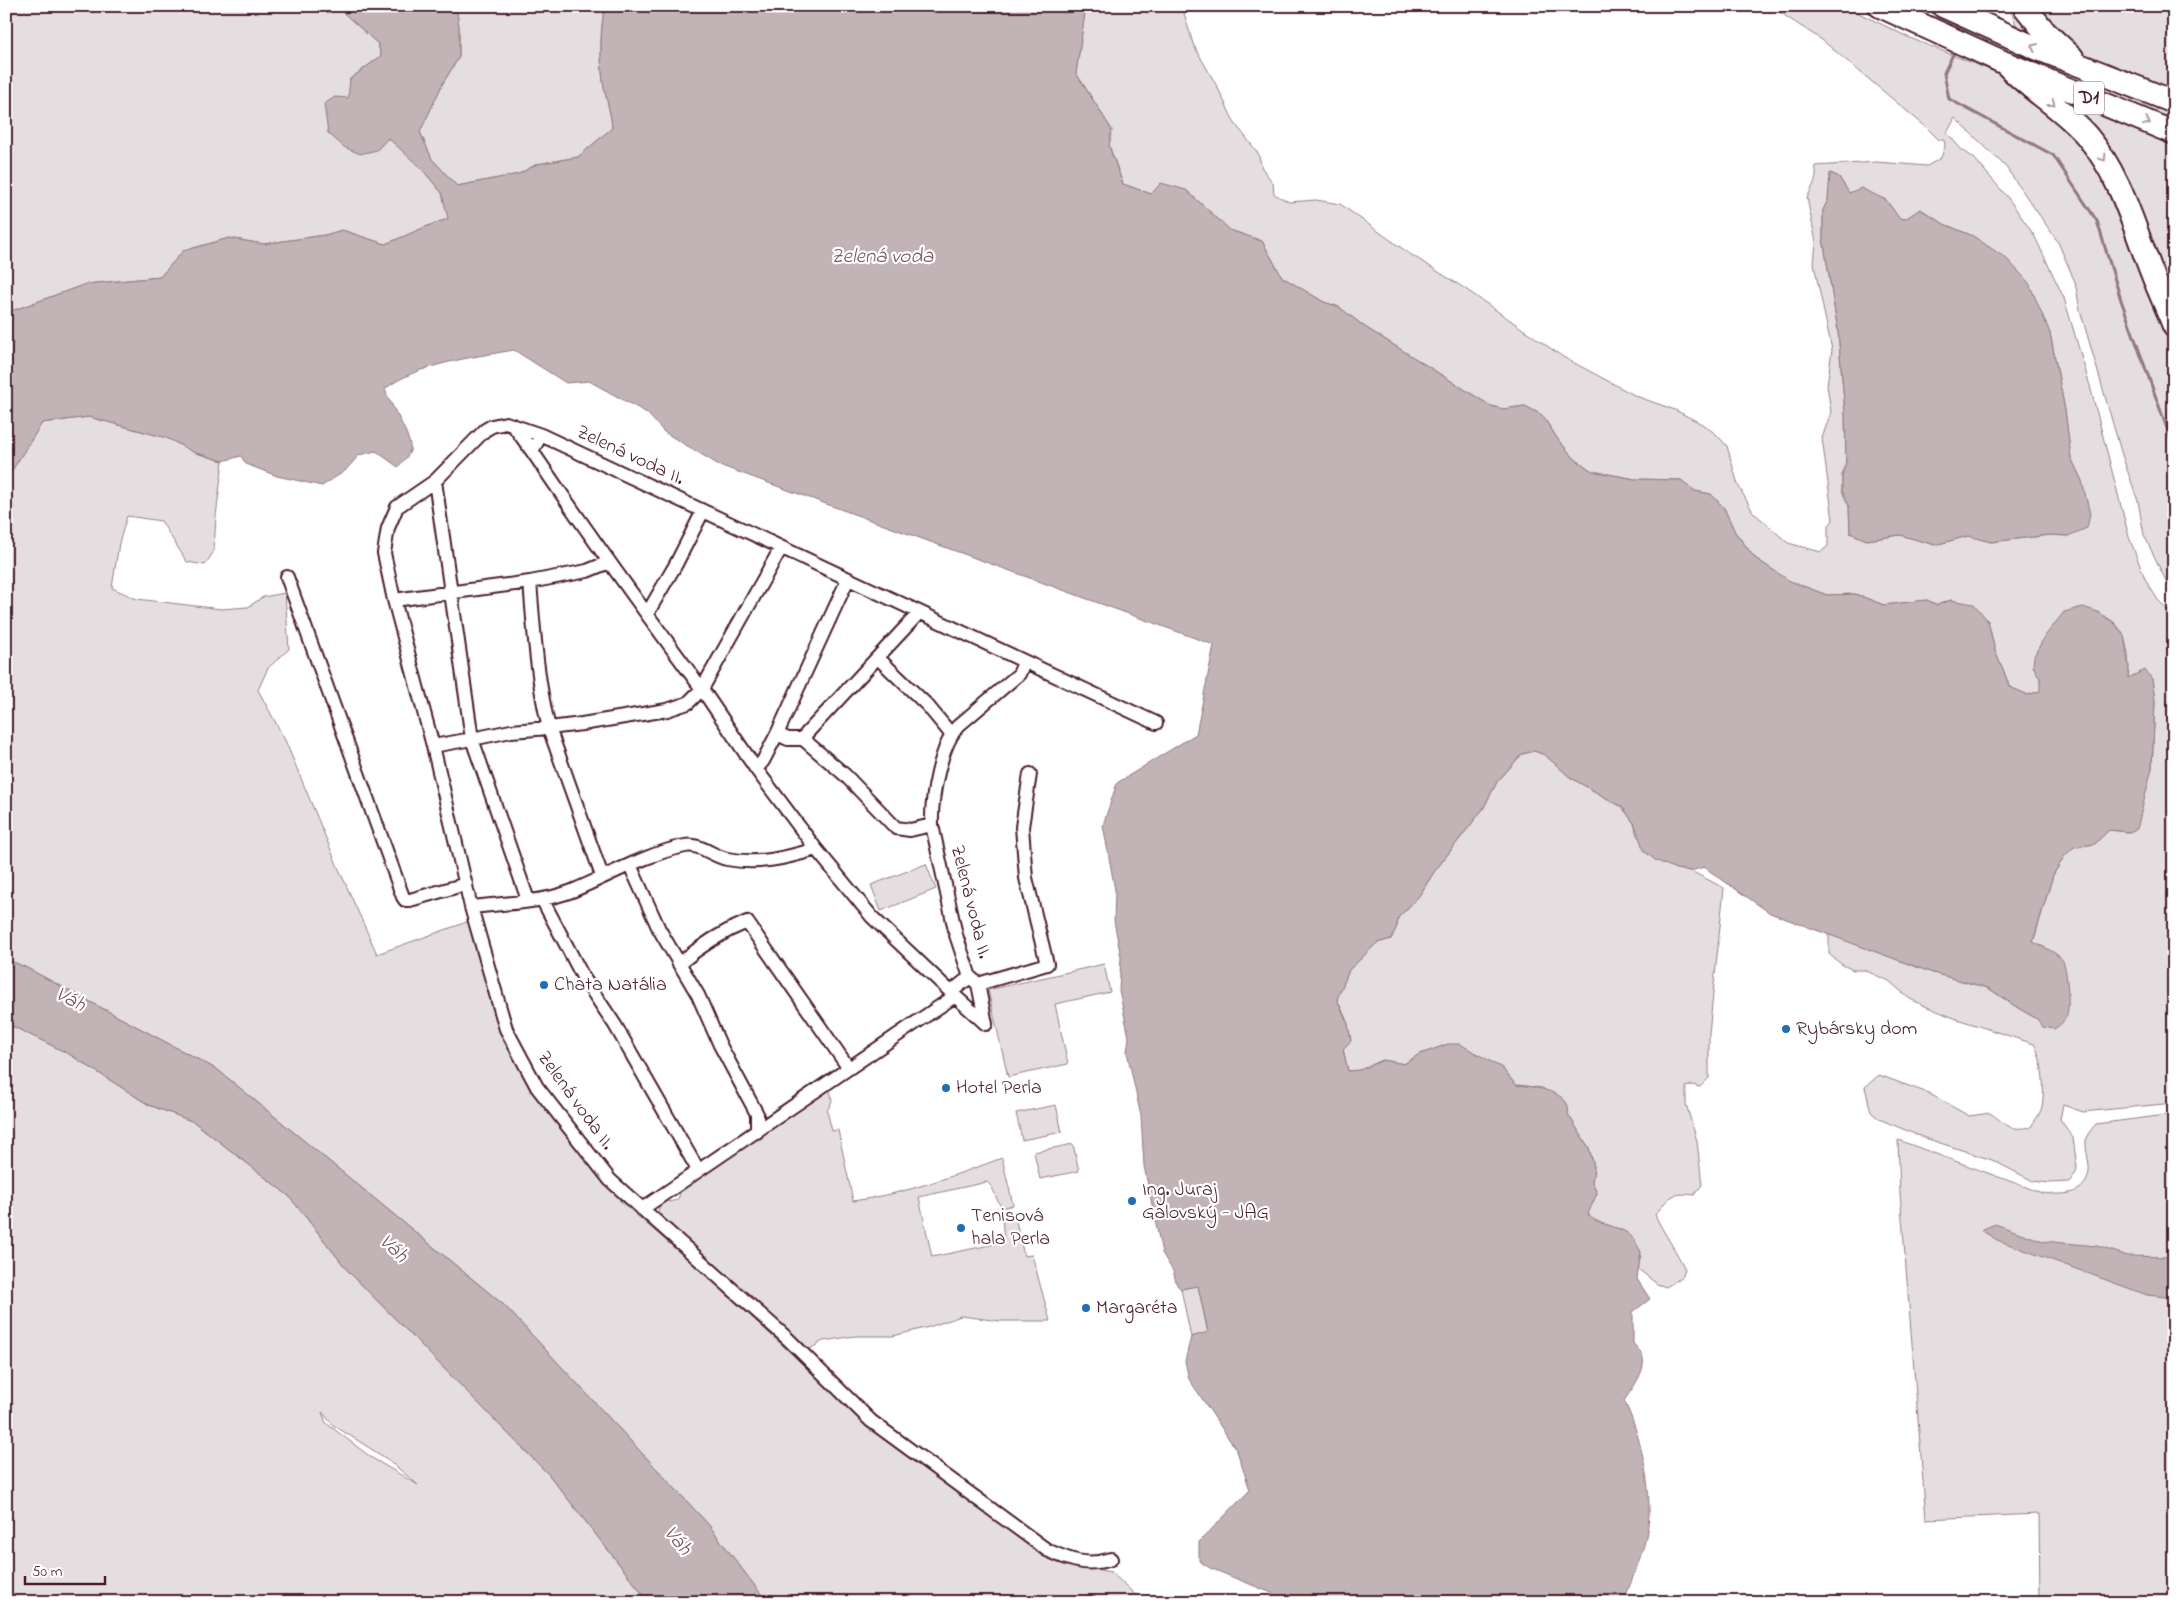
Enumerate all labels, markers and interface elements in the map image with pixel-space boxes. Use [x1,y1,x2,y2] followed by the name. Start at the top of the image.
[2030,43,2039,54] one-way arrow
[2074,82,2104,115] road number: D1
[2046,97,2056,106] one-way arrow
[2142,116,2151,126] one-way arrow
[2097,153,2107,162] one-way arrow
[831,242,934,272] water label: Zelená voda
[571,418,689,494] street label: Zelená voda II.
[942,842,998,962] street label: Zelená voda II.
[554,971,667,1000] place label: Chata Natália
[538,979,550,991] marker: Chata Natália
[49,980,91,1021] water label: Váh
[1796,1015,1917,1044] place label: Rybársky dom
[1780,1023,1792,1035] marker: Rybársky dom
[529,1045,621,1157] street label: Zelená voda II.
[956,1074,1042,1103] place label: Hotel Perla
[940,1082,952,1094] marker: Hotel Perla
[1142,1176,1269,1228] place label: Ing. Juraj Galovský - JAG
[1126,1195,1138,1207] marker: Ing. Juraj Galovský - JAG
[971,1202,1050,1254] place label: Tenisová hala Perla
[955,1222,967,1234] marker: Tenisová hala Perla
[372,1228,415,1271] water label: Váh
[1096,1294,1178,1324] place label: Margaréta
[1080,1302,1092,1314] marker: Margaréta
[656,1520,699,1563] water label: Váh
[25,1553,105,1585] scale bar
[32,1561,63,1583] text: 50 m

